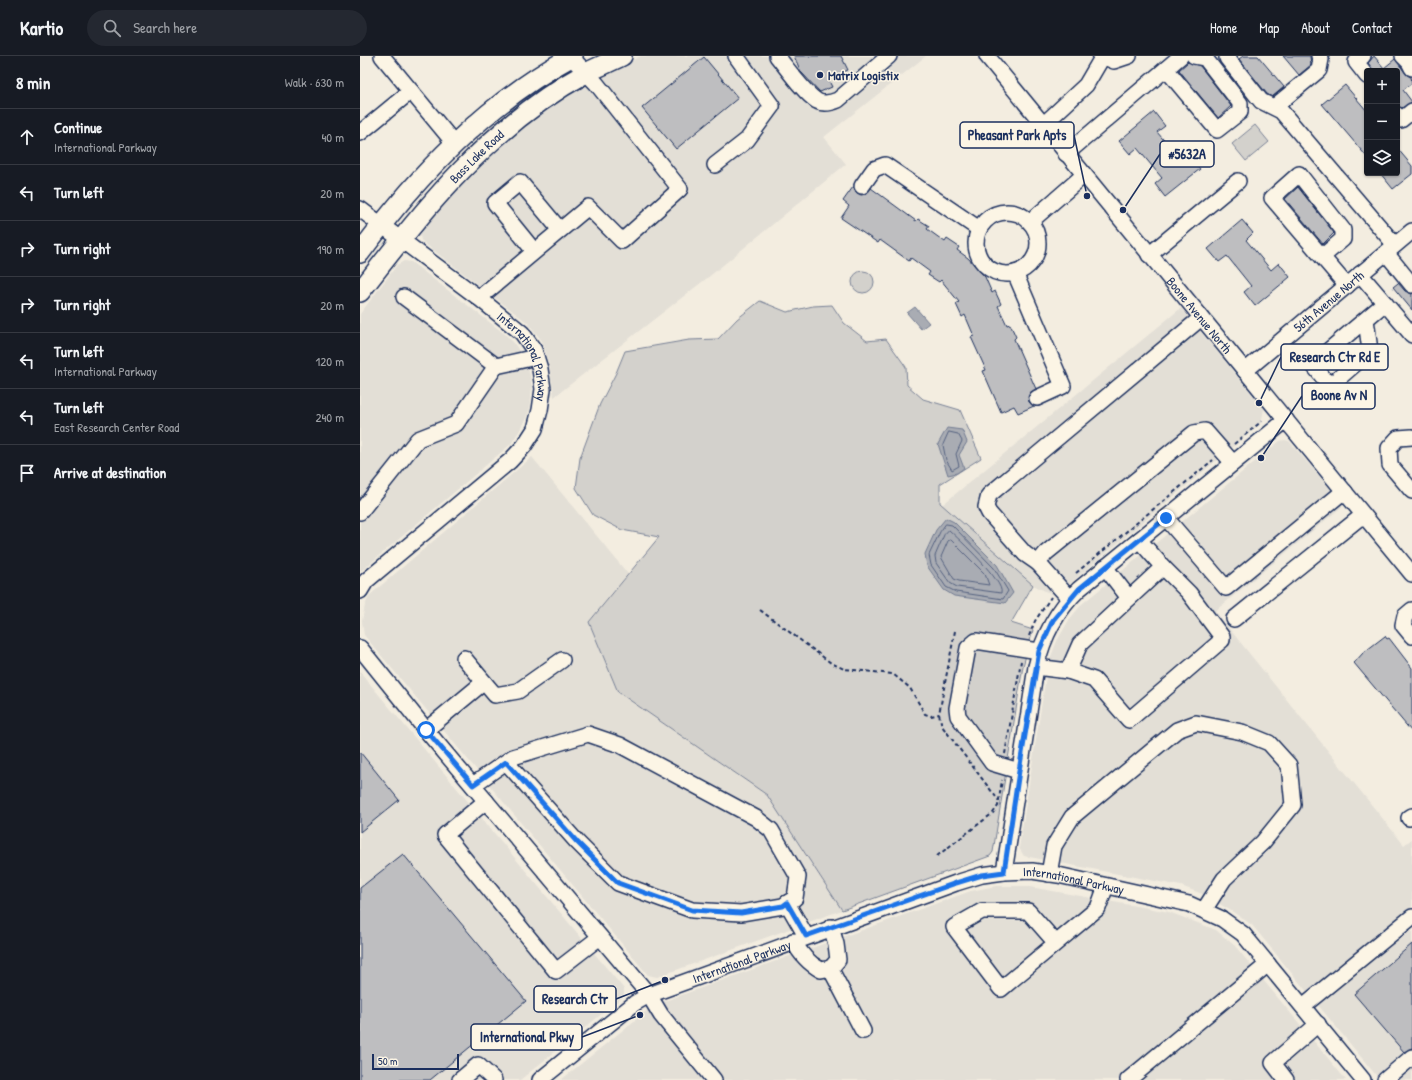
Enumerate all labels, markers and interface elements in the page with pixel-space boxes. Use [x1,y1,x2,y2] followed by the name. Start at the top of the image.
[87,10,367,46] search box
[20,15,63,41] text: Kartio
[101,17,123,39] icon: search
[133,17,197,38] text: Search here
[1210,18,1237,37] text: Home
[1259,18,1279,37] text: Map
[1301,18,1330,37] text: About
[1352,18,1392,37] text: Contact
[828,66,899,85] place label: Matrix Logistix
[1364,68,1400,176] map controls
[1364,68,1400,104] button: +
[815,70,825,80] marker: Matrix Logistix
[16,71,50,94] text: 8 min
[285,73,344,91] text: Walk · 630 m
[1364,104,1400,140] button: −
[54,117,102,138] text: Continue
[960,122,1074,148] callout: Pheasant Park Apts
[445,125,508,187] street label: Bass Lake Road
[968,125,1067,146] text: Pheasant Park Apts
[16,126,38,148] icon: ahead
[321,128,344,146] text: 40 m
[54,138,157,156] text: International Parkway
[1364,140,1400,176] button: layers
[1160,141,1214,167] callout: #5632A
[1168,144,1206,163] text: #5632A
[16,182,38,204] icon: left
[54,182,104,203] text: Turn left
[320,184,344,202] text: 20 m
[16,238,38,260] icon: right
[54,238,110,259] text: Turn right
[317,240,344,258] text: 190 m
[1289,266,1368,336] street label: 56th Avenue North
[1163,273,1237,358] street label: Boone Avenue North
[16,294,38,316] icon: right
[54,294,110,315] text: Turn right
[320,296,344,314] text: 20 m
[493,307,552,403] street label: International Parkway
[54,341,104,362] text: Turn left
[1281,344,1388,370] callout: Research Ctr Rd E
[1290,347,1381,366] text: Research Ctr Rd E
[16,350,38,372] icon: left
[316,352,344,370] text: 120 m
[54,362,157,380] text: International Parkway
[1302,383,1375,409] callout: Boone Av N
[1311,385,1368,404] text: Boone Av N
[54,397,104,418] text: Turn left
[16,406,38,428] icon: left
[315,408,344,426] text: 240 m
[54,418,179,436] text: East Research Center Road
[16,462,38,484] icon: arrive
[54,462,166,483] text: Arrive at destination
[1157,509,1175,527] route end
[417,721,435,739] route start
[1022,862,1127,899] street label: International Parkway
[690,935,794,987] street label: International Parkway
[534,986,616,1012] callout: Research Ctr
[542,989,609,1008] text: Research Ctr
[471,1024,582,1050] callout: International Pkwy
[480,1027,574,1048] text: International Pkwy
[372,1052,459,1071] scale bar
[378,1054,398,1068] text: 50 m

